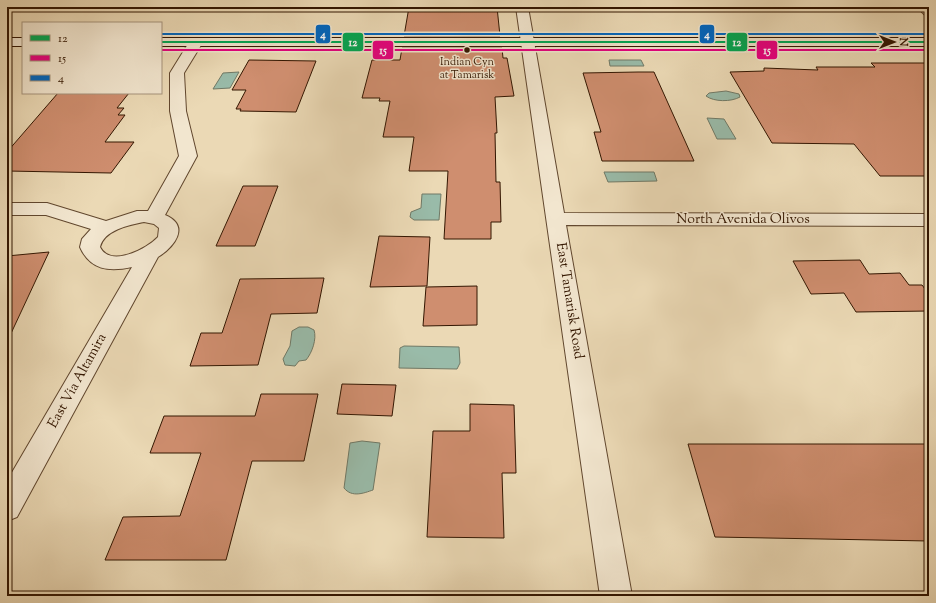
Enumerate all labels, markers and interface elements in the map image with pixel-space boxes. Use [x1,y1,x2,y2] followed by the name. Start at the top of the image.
[22,22,162,94] legend
[874,22,914,62] north arrow
[315,24,331,44] line badge: 4
[699,24,715,44] line badge: 4
[319,27,326,43] text: 4
[703,27,710,43] text: 4
[58,30,68,48] text: 12
[342,32,364,52] line badge: 12
[726,32,748,52] line badge: 12
[348,35,358,51] text: 12
[732,35,742,51] text: 12
[895,37,911,47] text: N
[372,40,394,60] line badge: 15
[756,40,778,60] line badge: 15
[378,43,387,59] text: 15
[762,43,771,59] text: 15
[462,45,472,55] marker: Indian Cyn at Tamarisk
[58,50,66,68] text: 15
[440,54,494,83] place label: Indian Cyn at Tamarisk
[58,70,64,88] text: 4
[676,210,810,230] street label: North Avenida Olivos
[550,241,588,361] street label: East Tamarisk Road
[44,329,113,432] street label: East Via Altamira

